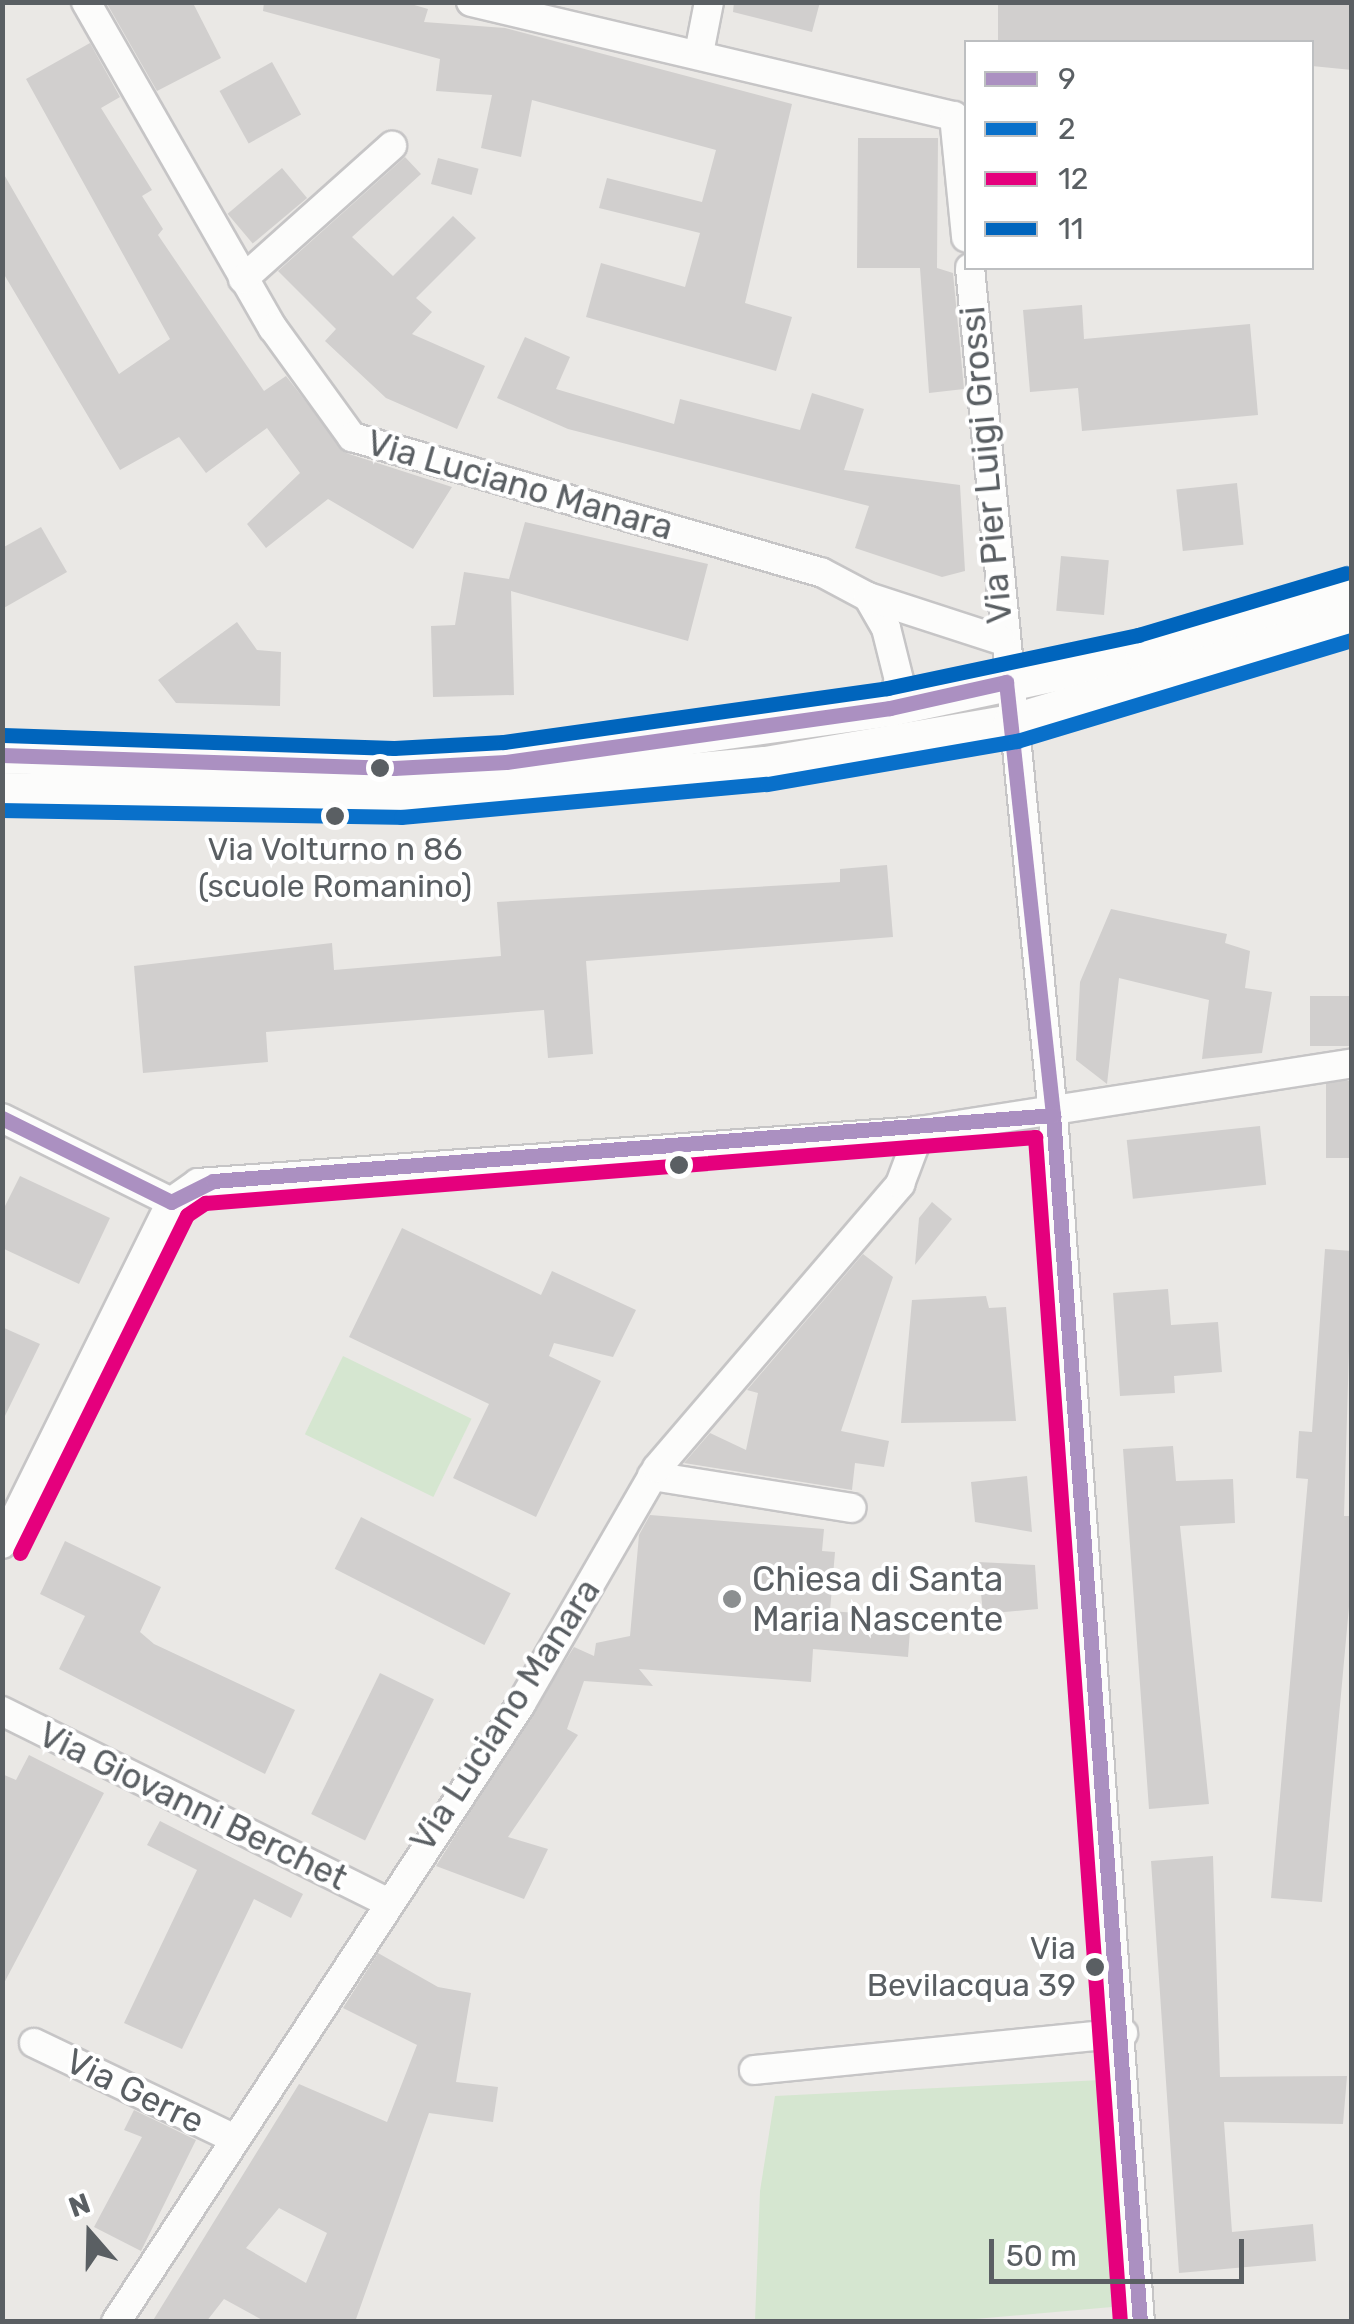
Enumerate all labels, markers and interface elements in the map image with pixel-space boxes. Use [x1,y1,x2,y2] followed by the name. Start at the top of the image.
[964,40,1314,270] legend
[1058,61,1076,97] text: 9
[1058,111,1076,147] text: 2
[1058,161,1088,197] text: 12
[1058,211,1084,247] text: 11
[951,304,1021,626] street label: Via Pier Luigi Grossi
[362,421,678,549] street label: Via Luciano Manara
[370,758,390,778] unlabelled marker
[325,806,345,826] marker: Via Volturno n 86 (scuole Romanino)
[198,831,472,906] place label: Via Volturno n 86 (scuole Romanino)
[669,1155,689,1175] unlabelled marker
[752,1558,1003,1640] place label: Chiesa di Santa Maria Nascente
[401,1571,609,1859] street label: Via Luciano Manara
[721,1588,743,1610] marker: Chiesa di Santa Maria Nascente
[32,1713,354,1899] street label: Via Giovanni Berchet
[867,1930,1076,2005] place label: Via Bevilacqua 39
[1085,1957,1105,1977] marker: Via Bevilacqua 39
[59,2040,211,2142] street label: Via Gerre
[40,2184,140,2284] north arrow
[64,2186,95,2224] text: N
[994,2219,1249,2281] scale bar
[1006,2238,1077,2274] text: 50 m

